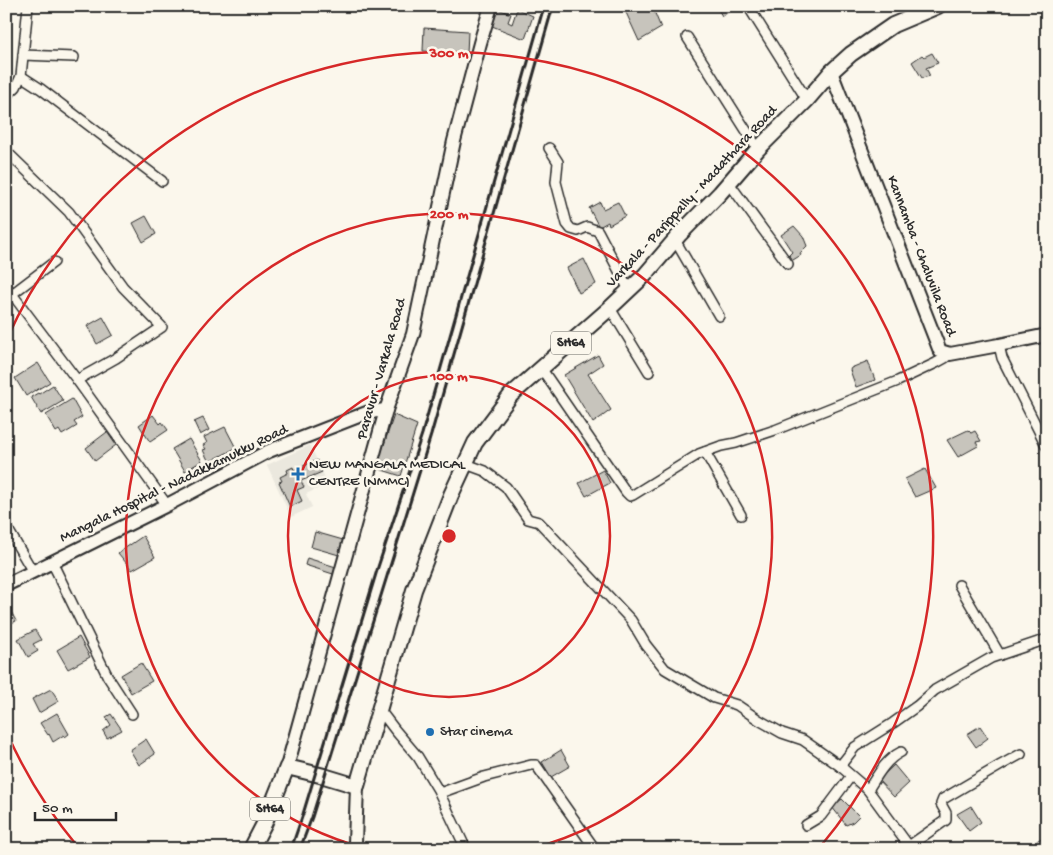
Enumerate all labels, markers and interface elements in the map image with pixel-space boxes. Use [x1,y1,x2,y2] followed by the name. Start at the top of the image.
[428,45,469,63] text: 300 m
[602,101,782,293] street label: Varkala - Parippally - Madathara Road
[882,173,960,340] street label: Kannamba - Chaluvila Road
[430,206,469,224] text: 200 m
[353,295,411,443] street label: Paravur - Varkala Road
[551,332,591,354] road number: SH64
[429,368,468,386] text: 100 m
[57,420,292,547] street label: Mangala Hospital - Nadakkamukku Road
[309,456,466,491] place label: NEW MANGALA MEDICAL CENTRE (NMMC)
[291,467,305,481] marker: NEW MANGALA MEDICAL CENTRE (NMMC)
[440,527,458,545] centre of rings
[440,723,513,741] place label: Star cinema
[424,726,436,738] marker: Star cinema
[35,790,116,822] scale bar
[250,798,290,821] road number: SH64
[42,800,73,818] text: 50 m

